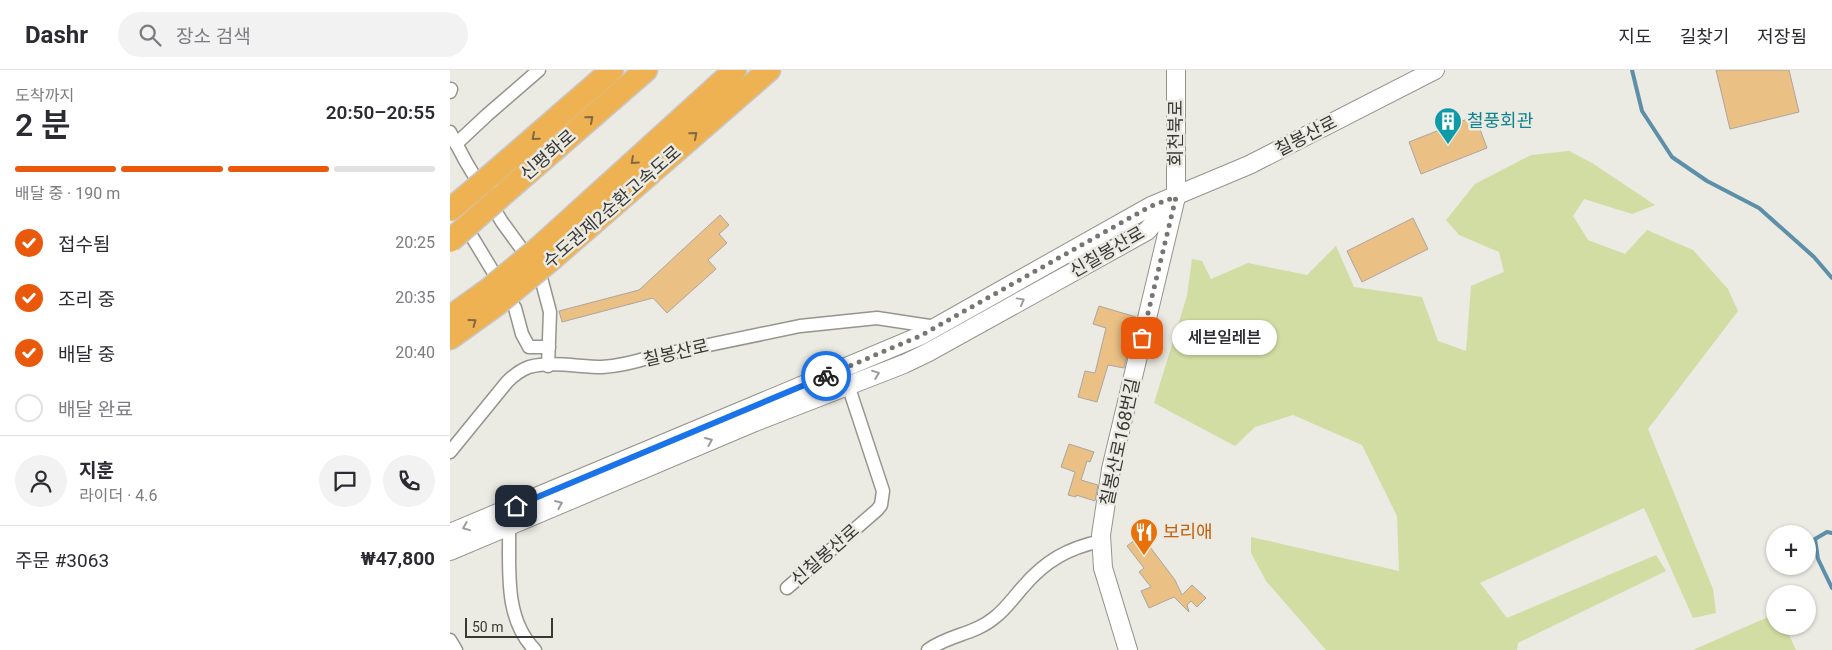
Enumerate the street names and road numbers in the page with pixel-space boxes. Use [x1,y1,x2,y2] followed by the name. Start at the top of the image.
[1165,100,1186,166] street label: 회천북로
[1271,111,1340,160] street label: 칠봉산로
[516,125,580,184] street label: 신평화로
[538,141,685,272] street label: 수도권제2순환고속도로
[1066,222,1148,281] street label: 신칠봉산로
[641,335,711,370] street label: 칠봉산로
[1096,376,1143,508] street label: 칠봉산로168번길
[787,520,863,590] street label: 신칠봉산로

